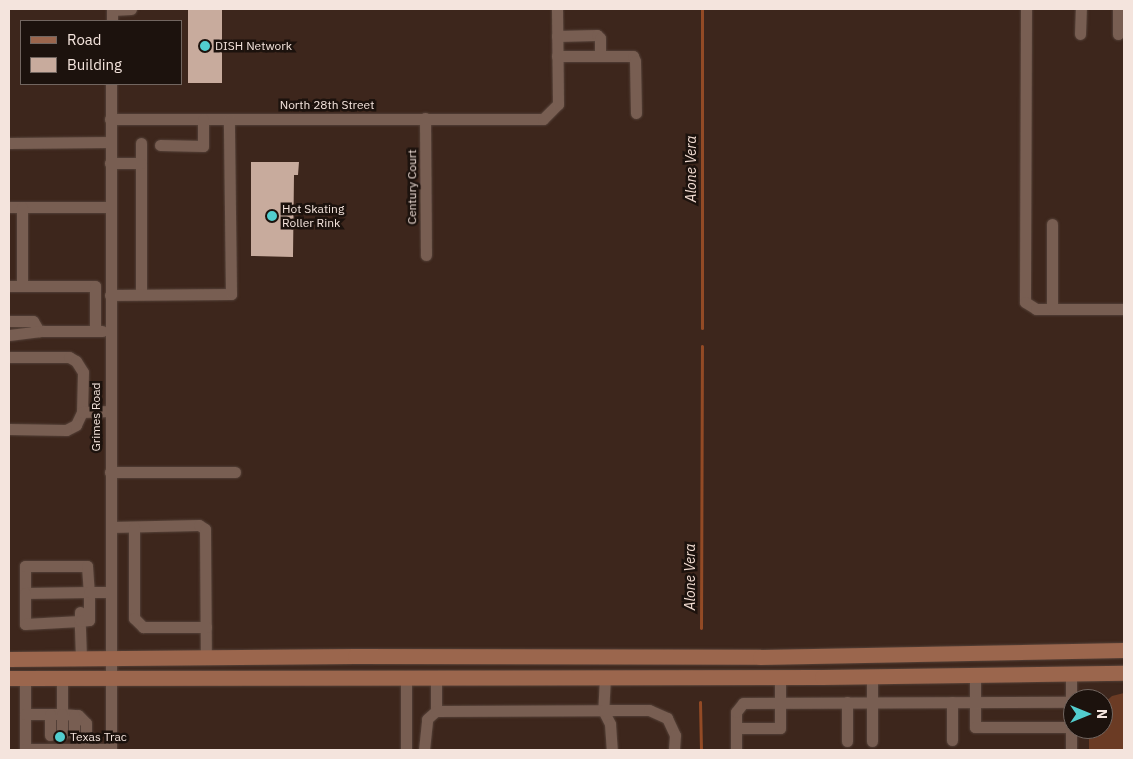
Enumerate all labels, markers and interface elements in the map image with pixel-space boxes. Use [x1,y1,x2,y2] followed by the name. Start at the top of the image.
[20,20,182,85] legend
[67,30,102,49] text: Road
[215,39,292,53] place label: DISH Network
[199,40,211,52] marker: DISH Network
[67,55,122,74] text: Building
[280,98,374,112] street label: North 28th Street
[683,136,699,202] water label: Alone Vera
[405,150,419,224] street label: Century Court
[282,202,344,230] place label: Hot Skating Roller Rink
[266,210,278,222] marker: Hot Skating Roller Rink
[89,382,103,452] street label: Grimes Road
[682,544,698,610] water label: Alone Vera
[1063,689,1113,739] north arrow
[1093,709,1111,719] text: N
[70,730,127,744] place label: Texas Trac
[54,731,66,743] marker: Texas Trac

